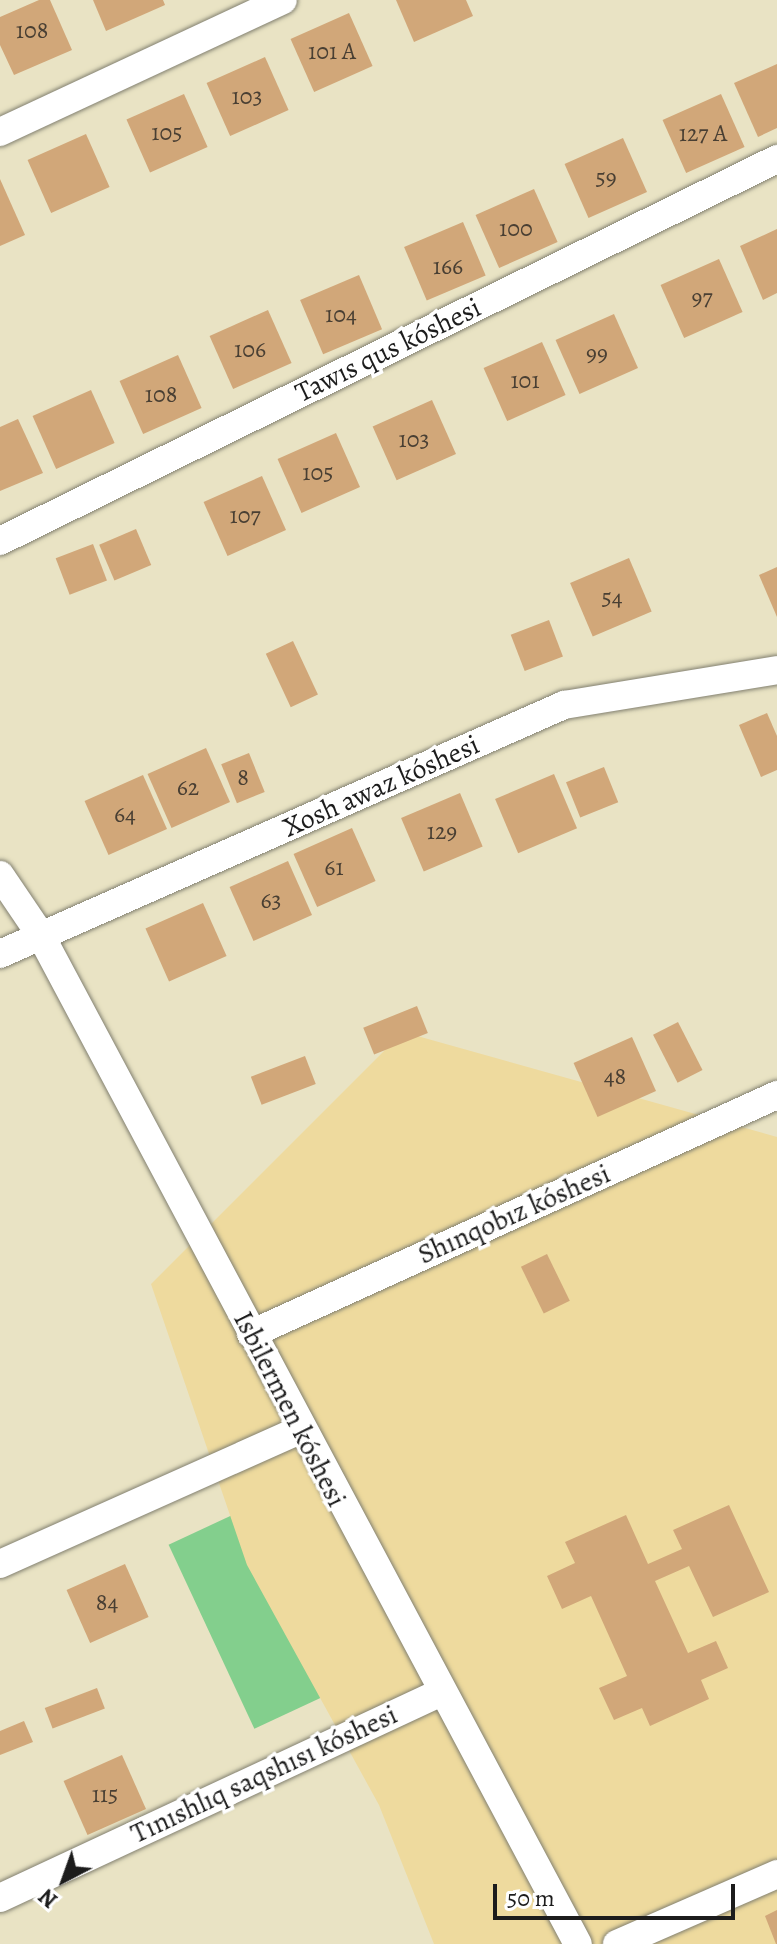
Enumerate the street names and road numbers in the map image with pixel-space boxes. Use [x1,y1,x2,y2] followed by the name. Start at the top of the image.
[290,291,486,409] street label: Tawıs qus kóshesi
[277,728,485,844] street label: Xosh awaz kóshesi
[413,1157,615,1271] street label: Shınqobız kóshesi
[226,1306,354,1512] street label: Isbilermen kóshesi
[125,1697,403,1851] street label: Tınıshlıq saqshısı kóshesi

